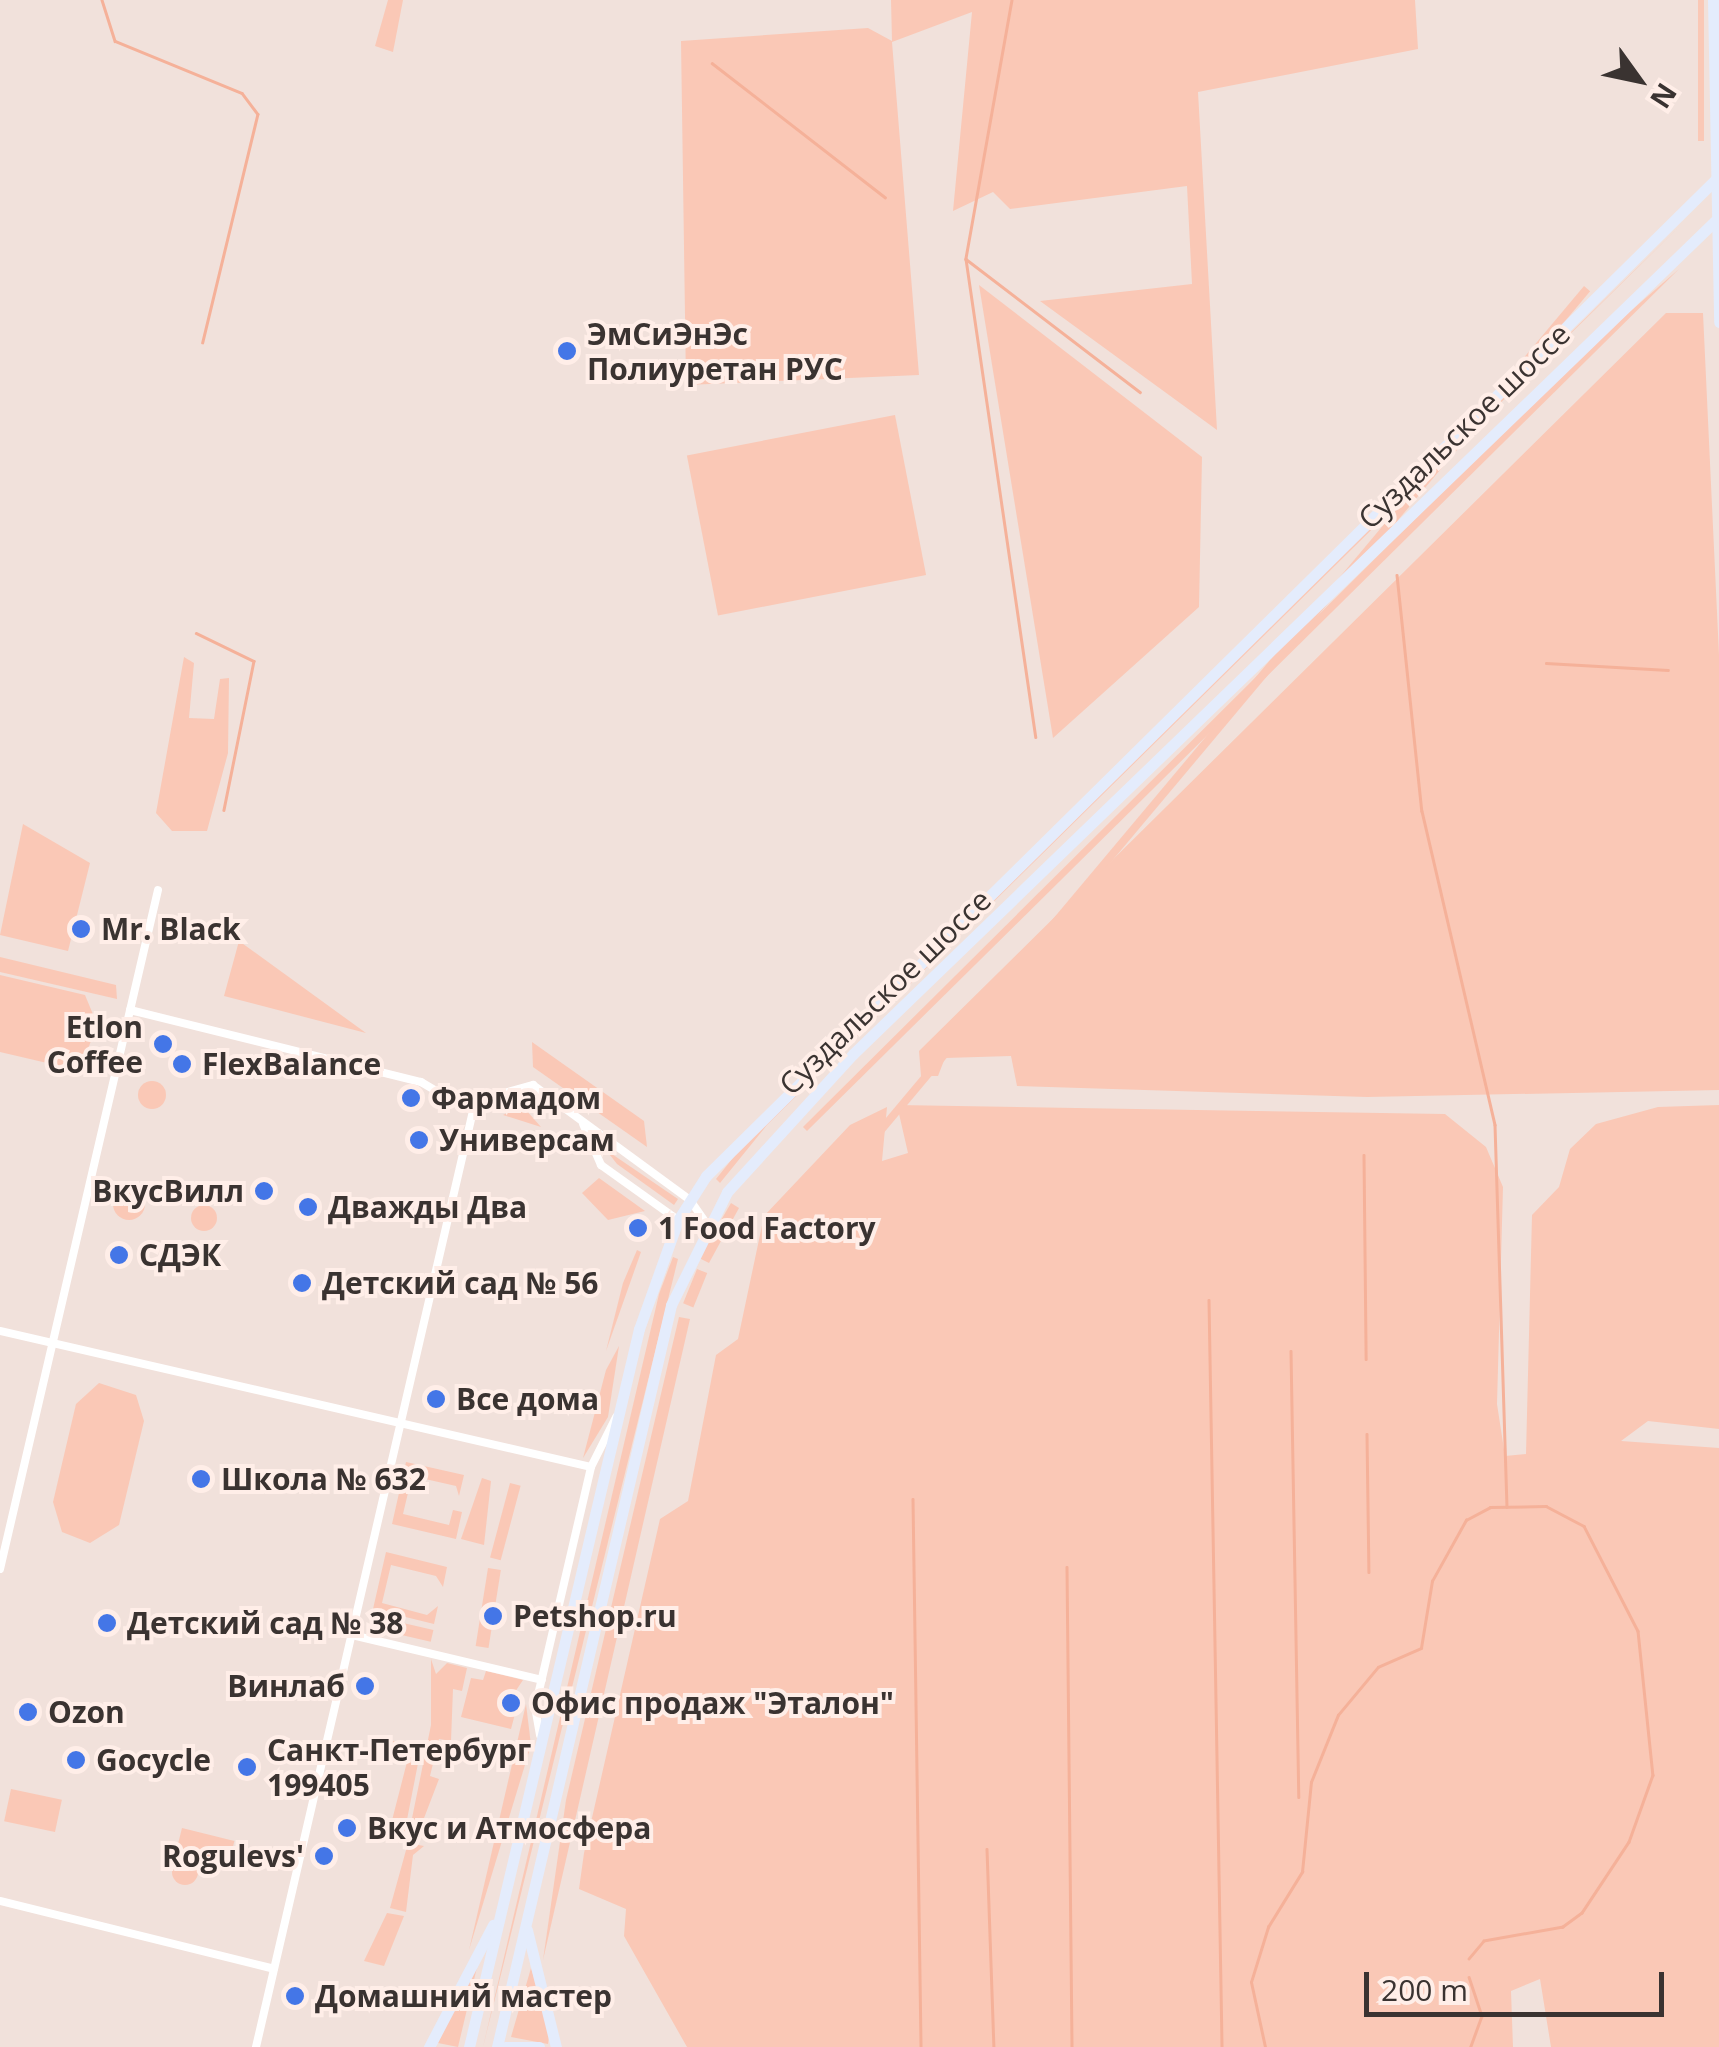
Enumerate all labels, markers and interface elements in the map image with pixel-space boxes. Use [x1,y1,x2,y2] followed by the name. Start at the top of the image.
[1589,30,1689,130] north arrow
[1642,76,1686,116] text: N
[587,316,843,386] place label: ЭмСиЭнЭс Полиуретан РУС
[1351,316,1577,536] street label: Суздальское шоссе
[556,340,578,362] marker: ЭмСиЭнЭс Полиуретан РУС
[772,882,998,1102] street label: Суздальское шоссе
[101,911,241,947] place label: Mr. Black
[70,918,92,940] marker: Mr. Black
[47,1009,143,1080] place label: Etlon Coffee
[152,1033,174,1055] marker: Etlon Coffee
[202,1046,381,1082] place label: FlexBalance
[171,1053,193,1075] marker: FlexBalance
[431,1080,601,1116] place label: Фармадом
[400,1087,422,1109] marker: Фармадом
[439,1122,615,1158] place label: Универсам
[408,1129,430,1151] marker: Универсам
[92,1173,244,1209] place label: ВкусВилл
[253,1180,275,1202] marker: ВкусВилл
[328,1189,527,1225] place label: Дважды Два
[297,1196,319,1218] marker: Дважды Два
[658,1210,876,1246] place label: 1 Food Factory
[627,1217,649,1239] marker: 1 Food Factory
[139,1237,221,1273] place label: СДЭК
[108,1244,130,1266] marker: СДЭК
[322,1265,598,1301] place label: Детский сад № 56
[291,1272,313,1294] marker: Детский сад № 56
[456,1381,599,1417] place label: Все дома
[425,1388,447,1410] marker: Все дома
[221,1461,426,1497] place label: Школа № 632
[190,1468,212,1490] marker: Школа № 632
[513,1598,677,1634] place label: Petshop.ru
[127,1605,403,1641] place label: Детский сад № 38
[482,1605,504,1627] marker: Petshop.ru
[96,1612,118,1634] marker: Детский сад № 38
[227,1668,345,1704] place label: Винлаб
[354,1675,376,1697] marker: Винлаб
[531,1685,894,1721] place label: Офис продаж "Эталон"
[500,1692,522,1714] marker: Офис продаж "Эталон"
[48,1694,125,1730] place label: Ozon
[17,1701,39,1723] marker: Ozon
[267,1732,531,1802] place label: Санкт-Петербург 199405
[96,1742,211,1778] place label: Gocycle
[65,1749,87,1771] marker: Gocycle
[236,1756,258,1778] marker: Санкт-Петербург 199405
[367,1810,651,1846] place label: Вкус и Атмосфера
[336,1817,358,1839] marker: Вкус и Атмосфера
[162,1838,304,1874] place label: Rogulevs'
[313,1845,335,1867] marker: Rogulevs'
[1369,1952,1669,2014] scale bar
[1381,1969,1468,2010] text: 200 m
[315,1978,612,2014] place label: Домашний мастер
[284,1985,306,2007] marker: Домашний мастер

